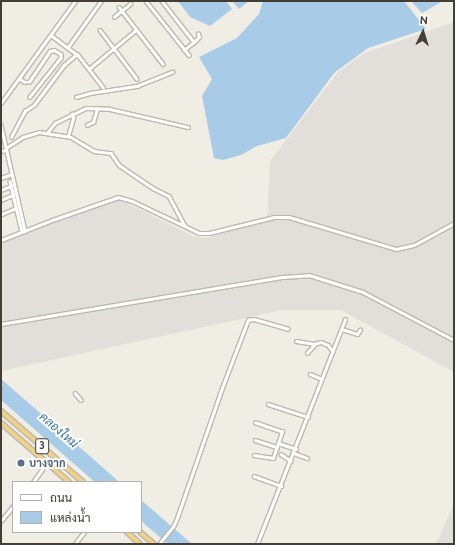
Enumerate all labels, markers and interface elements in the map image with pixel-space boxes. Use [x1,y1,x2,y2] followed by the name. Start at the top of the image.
[403,12,443,52] north arrow
[419,14,428,26] text: N
[37,409,81,451] water label: คลองใหม่
[35,438,49,454] road number: 3
[29,456,66,470] place label: บางจาก
[16,458,26,468] marker: บางจาก
[12,481,142,533] legend
[50,491,72,504] text: ถนน
[50,511,90,524] text: แหล่งน้ำ

